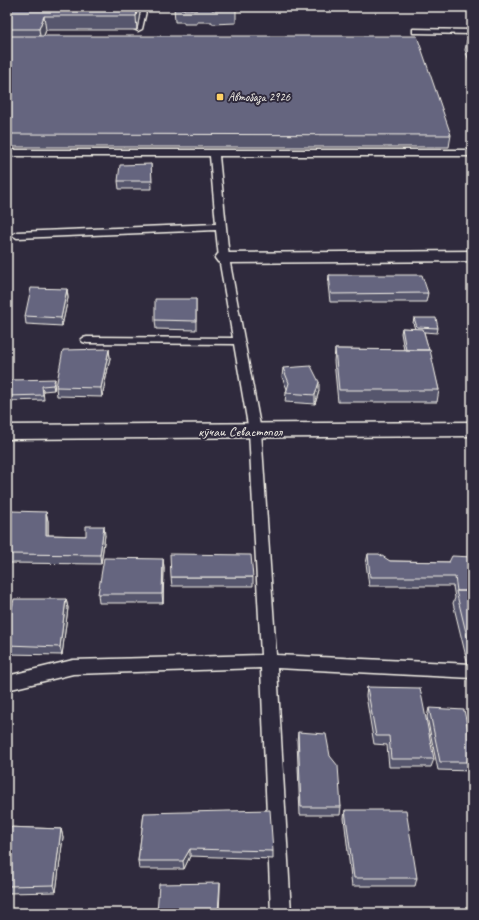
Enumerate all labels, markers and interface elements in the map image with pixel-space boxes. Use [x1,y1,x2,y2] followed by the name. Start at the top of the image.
[228,89,291,105] place label: Автобаза 2926
[215,92,225,102] marker: Автобаза 2926
[198,423,283,440] street label: кӯчаи Севастопол

